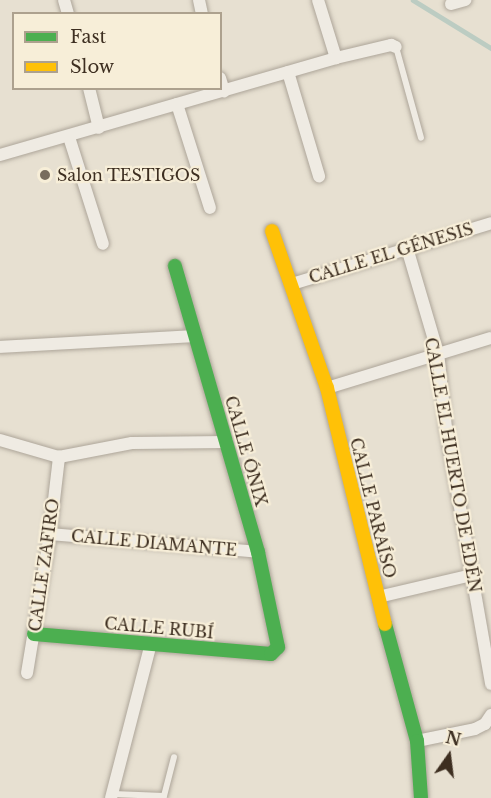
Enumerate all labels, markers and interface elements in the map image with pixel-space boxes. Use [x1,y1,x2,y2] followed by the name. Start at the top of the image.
[12,12,222,90] legend
[70,26,106,48] text: Fast
[70,56,114,78] text: Slow
[57,165,201,185] place label: Salon TESTIGOS
[38,168,52,182] marker: Salon TESTIGOS
[306,219,476,287] street label: CALLE EL GÉNESIS
[421,336,485,594] street label: CALLE EL HUERTO DE EDÉN
[221,394,271,508] street label: CALLE ÓNIX
[346,436,400,580] street label: CALLE PARAÍSO
[25,497,63,633] street label: CALLE ZAFIRO
[70,526,238,560] street label: CALLE DIAMANTE
[104,614,214,642] street label: CALLE RUBÍ
[419,726,479,786] north arrow
[444,727,463,750] text: N

